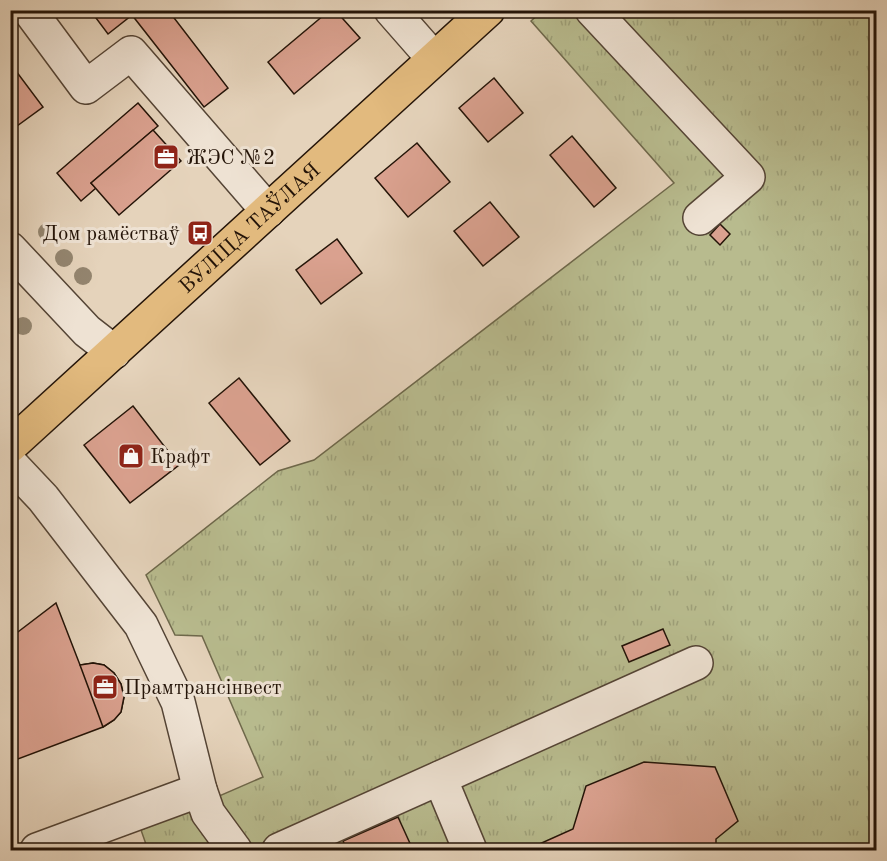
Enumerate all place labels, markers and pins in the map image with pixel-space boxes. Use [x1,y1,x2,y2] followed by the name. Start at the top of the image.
[151,142,181,172] office icon: ЖЭС №2
[186,148,275,169] place label: ЖЭС №2
[185,218,215,248] bus stop icon: Дом рамёстваў
[42,224,180,245] place label: Дом рамёстваў
[116,441,146,471] shop icon: Крафт
[150,447,210,468] place label: Крафт
[90,672,120,702] office icon: Прамтрансінвест
[124,678,282,699] place label: Прамтрансінвест

